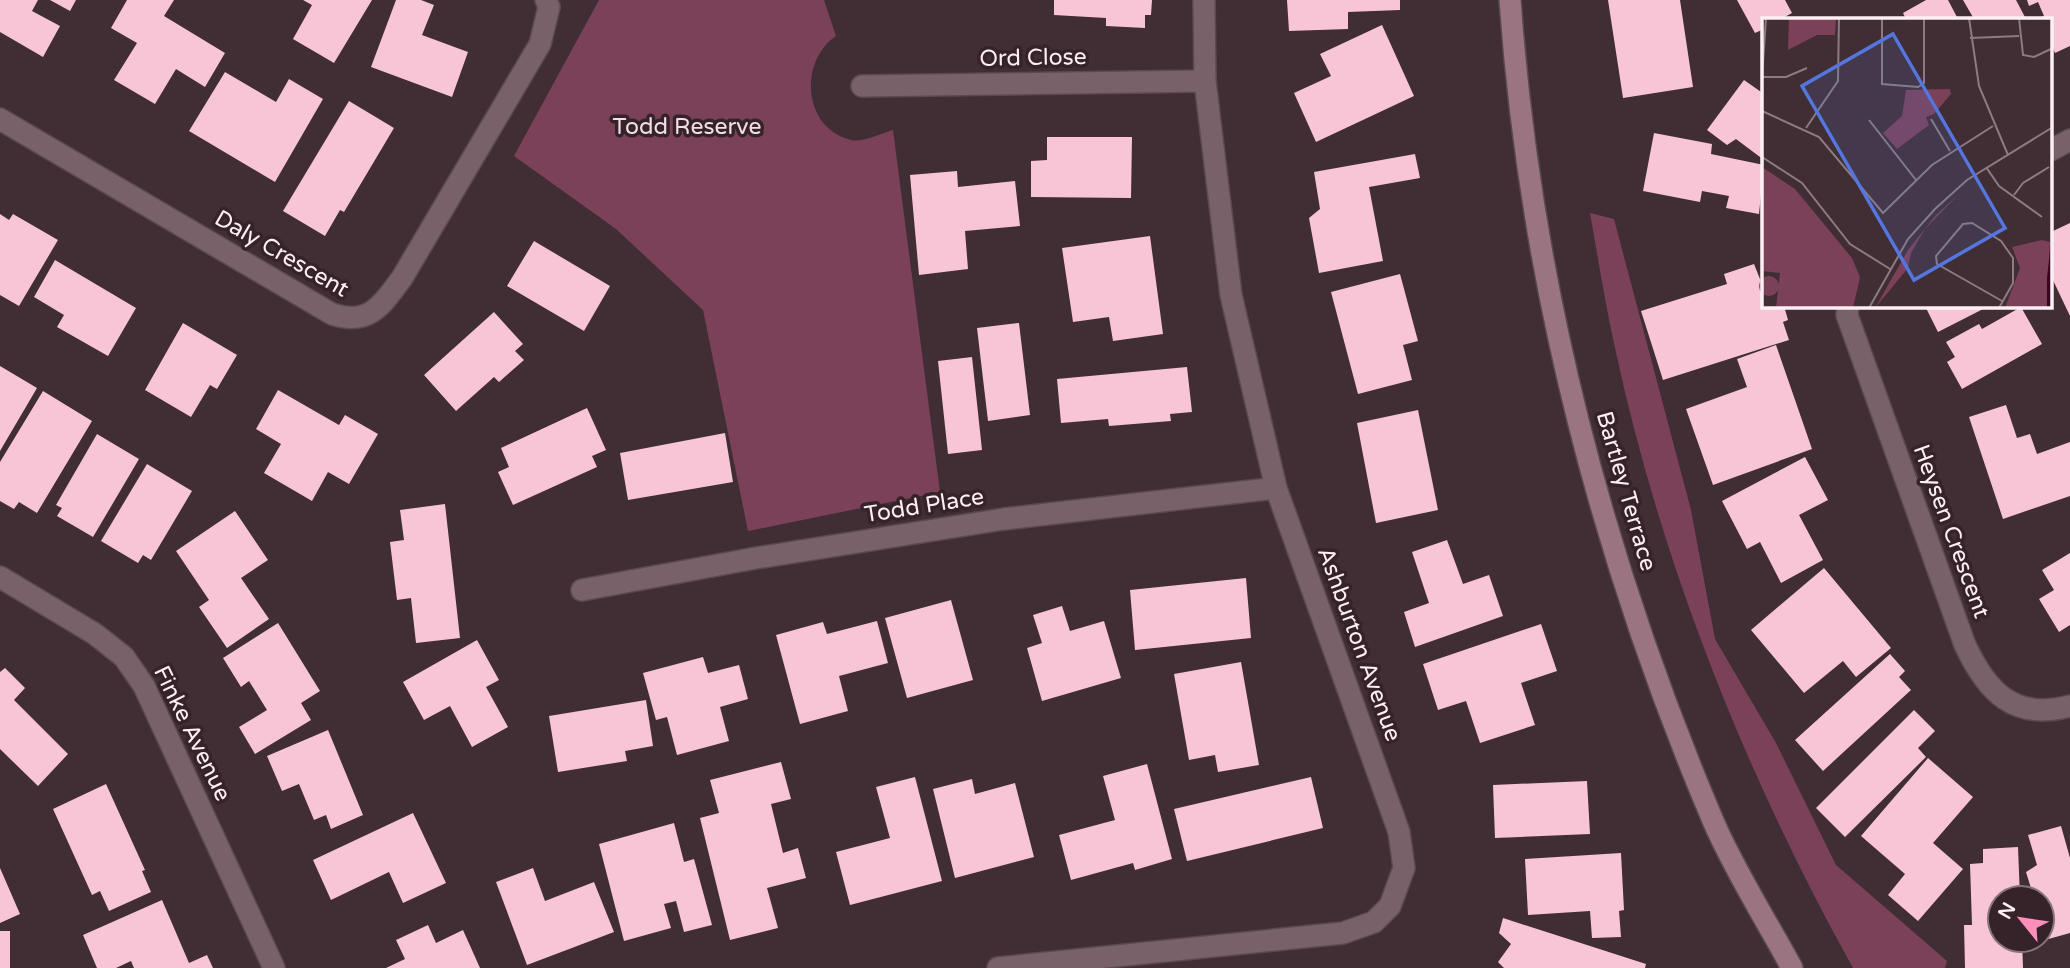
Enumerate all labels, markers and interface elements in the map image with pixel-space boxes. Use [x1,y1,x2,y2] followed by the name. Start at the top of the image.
[1762,18,2052,308] inset map
[979,43,1087,73] street label: Ord Close
[613,113,761,141] park label: Todd Reserve
[210,204,354,304] street label: Daly Crescent
[1590,408,1662,574] street label: Bartley Terrace
[1907,441,1995,622] street label: Heysen Crescent
[862,483,986,529] street label: Todd Place
[1311,543,1407,745] street label: Ashburton Avenue
[147,661,237,806] street label: Finke Avenue
[1986,884,2056,954] north arrow
[1994,899,2020,923] text: N

